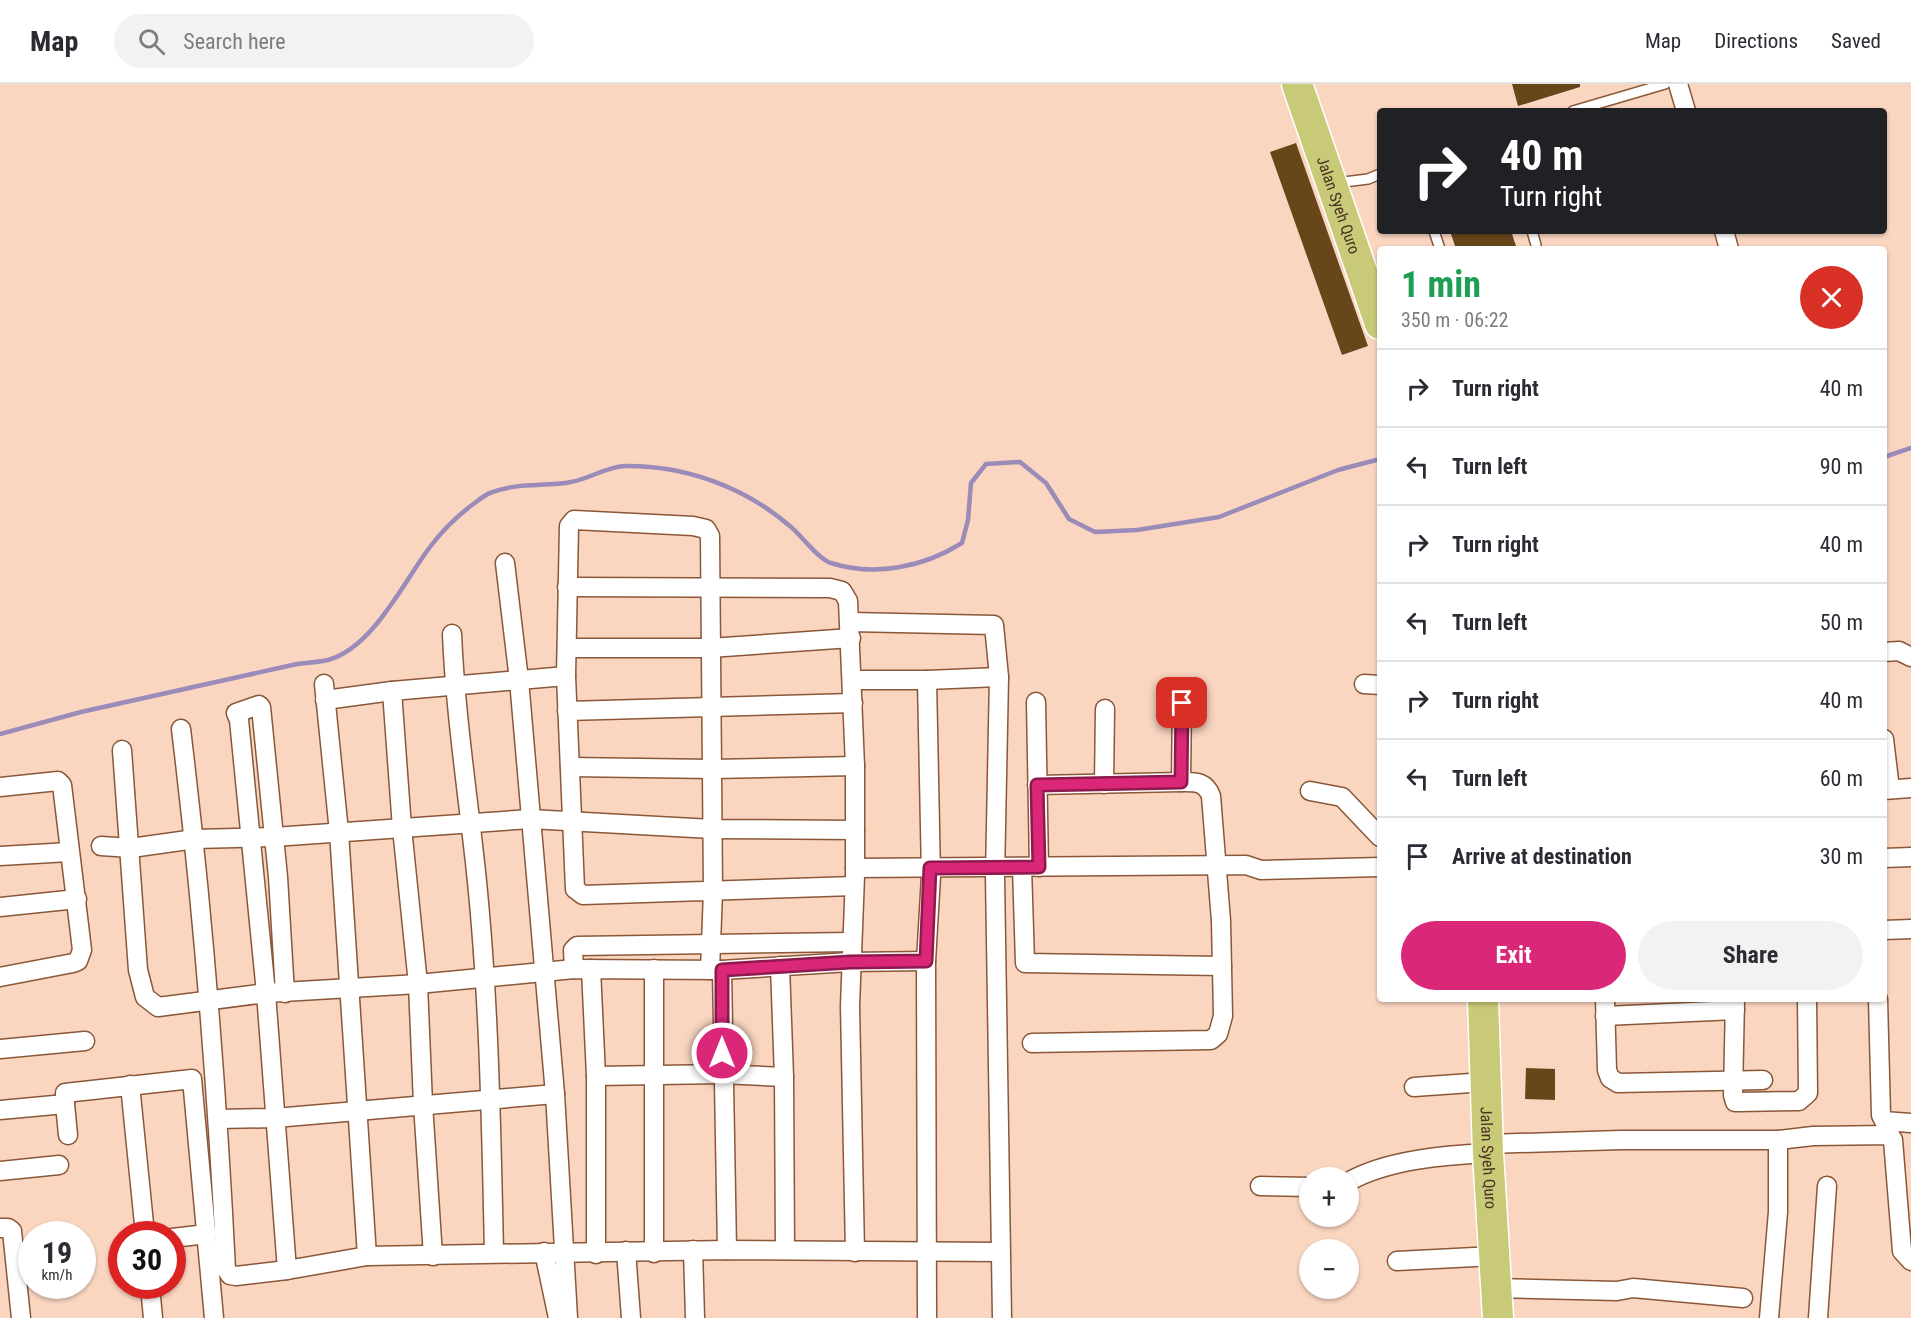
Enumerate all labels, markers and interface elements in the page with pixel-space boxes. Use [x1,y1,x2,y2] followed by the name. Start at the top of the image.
[114,14,534,68] search box
[30,25,78,58] text: Map
[135,25,168,58] icon: search
[183,29,286,54] text: Search here
[1645,29,1681,53] text: Map
[1714,29,1798,53] text: Directions
[1831,29,1881,53] text: Saved
[1500,131,1583,180] text: 40 m
[1401,132,1479,210] icon: right
[1313,154,1364,256] street label: Jalan Syeh Quro
[1500,181,1602,213] text: Turn right
[1401,264,1481,306] text: 1 min
[1800,266,1863,329] button: close
[1401,308,1508,332] text: 350 m · 06:22
[1401,372,1434,405] icon: right
[1452,376,1539,401] text: Turn right
[1820,376,1863,401] text: 40 m
[1401,450,1434,483] icon: left
[1452,454,1527,479] text: Turn left
[1820,454,1863,479] text: 90 m
[1401,528,1434,561] icon: right
[1452,532,1539,557] text: Turn right
[1820,532,1863,557] text: 40 m
[1401,606,1434,639] icon: left
[1452,610,1527,635] text: Turn left
[1820,610,1863,635] text: 50 m
[1156,677,1207,728] pin
[1401,684,1434,717] icon: right
[1165,686,1198,719] icon: arrive
[1452,688,1539,713] text: Turn right
[1820,688,1863,713] text: 40 m
[1401,762,1434,795] icon: left
[1452,766,1527,791] text: Turn left
[1820,766,1863,791] text: 60 m
[1401,840,1434,873] icon: arrive
[1452,844,1632,869] text: Arrive at destination
[1820,844,1863,869] text: 30 m
[1401,921,1626,990] button: Exit
[1638,921,1863,990] button: Share
[690,1021,754,1085] position arrow
[1477,1107,1501,1209] street label: Jalan Syeh Quro
[1299,1167,1359,1299] map controls
[1299,1167,1359,1227] button: +
[108,1221,186,1299] speed limit sign: 30
[42,1235,72,1270] text: 19
[1299,1239,1359,1299] button: −
[42,1266,72,1284] text: km/h

